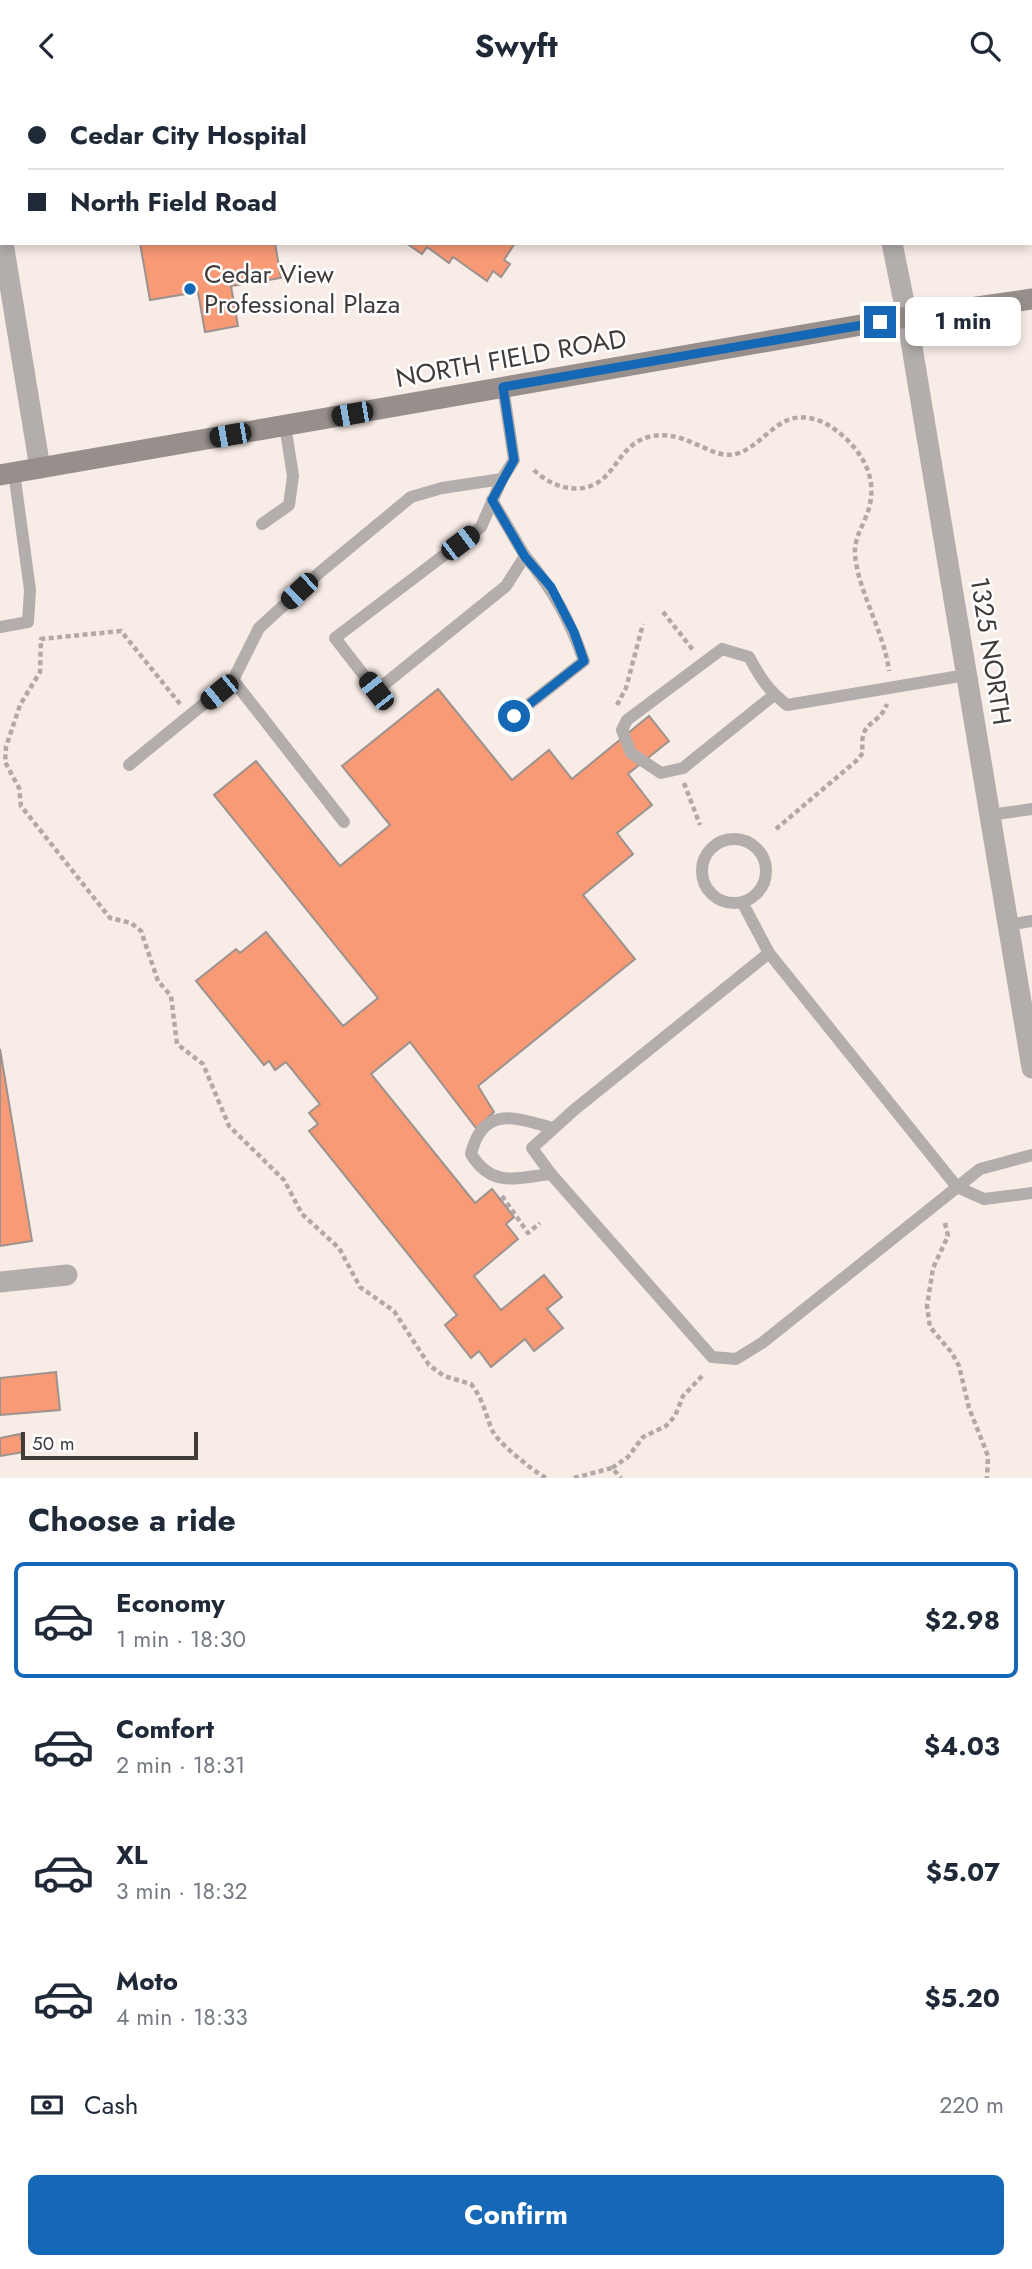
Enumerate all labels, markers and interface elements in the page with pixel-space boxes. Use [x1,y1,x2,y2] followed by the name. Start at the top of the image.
[474,23,558,69] text: Swyft
[28,27,66,65] icon: back
[966,27,1004,65] icon: search
[70,116,307,154] text: Cedar City Hospital
[70,183,277,221] text: North Field Road
[204,255,400,323] place label: Cedar View Professional Plaza
[182,281,198,297] marker: Cedar View Professional Plaza
[904,297,1020,347] callout: 1 min
[934,304,992,338] text: 1 min
[864,306,896,338] route end
[393,319,629,397] street label: NORTH FIELD ROAD
[330,400,375,428] car
[208,421,253,449] car
[437,522,484,564] car
[277,569,322,613] car
[961,574,1021,728] street label: 1325 NORTH
[355,668,398,714] car
[197,671,242,713] car
[498,700,530,732] route start
[21,1429,198,1461] scale bar
[32,1430,75,1457] text: 50 m
[28,1497,236,1543] text: Choose a ride
[116,1584,225,1622] text: Economy
[32,1589,95,1652] icon: car
[925,1601,1000,1639] text: $2.98
[116,1622,246,1656] text: 1 min · 18:30
[116,1710,214,1748] text: Comfort
[32,1715,95,1778] icon: car
[924,1727,1000,1765] text: $4.03
[116,1748,245,1782] text: 2 min · 18:31
[116,1836,148,1874] text: XL
[32,1841,95,1904] icon: car
[926,1853,1000,1891] text: $5.07
[116,1874,248,1908] text: 3 min · 18:32
[116,1962,178,2000] text: Moto
[32,1967,95,2030] icon: car
[924,1979,1000,2017] text: $5.20
[116,2000,248,2034] text: 4 min · 18:33
[28,2086,66,2124] icon: cash
[84,2086,138,2124] text: Cash
[939,2088,1004,2122] text: 220 m
[28,2175,1004,2255] button: Confirm

